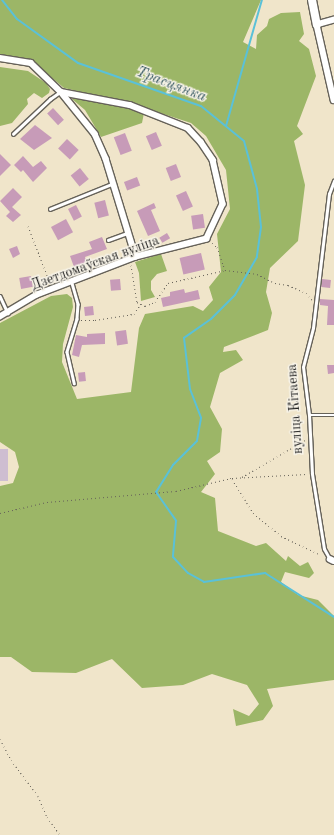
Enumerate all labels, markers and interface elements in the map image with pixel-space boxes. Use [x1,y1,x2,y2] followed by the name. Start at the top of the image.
[133,63,209,107] water label: Трасцянка
[29,232,161,294] street label: Дзетдомаўская вуліца
[283,363,307,455] street label: вуліца Кітаева

